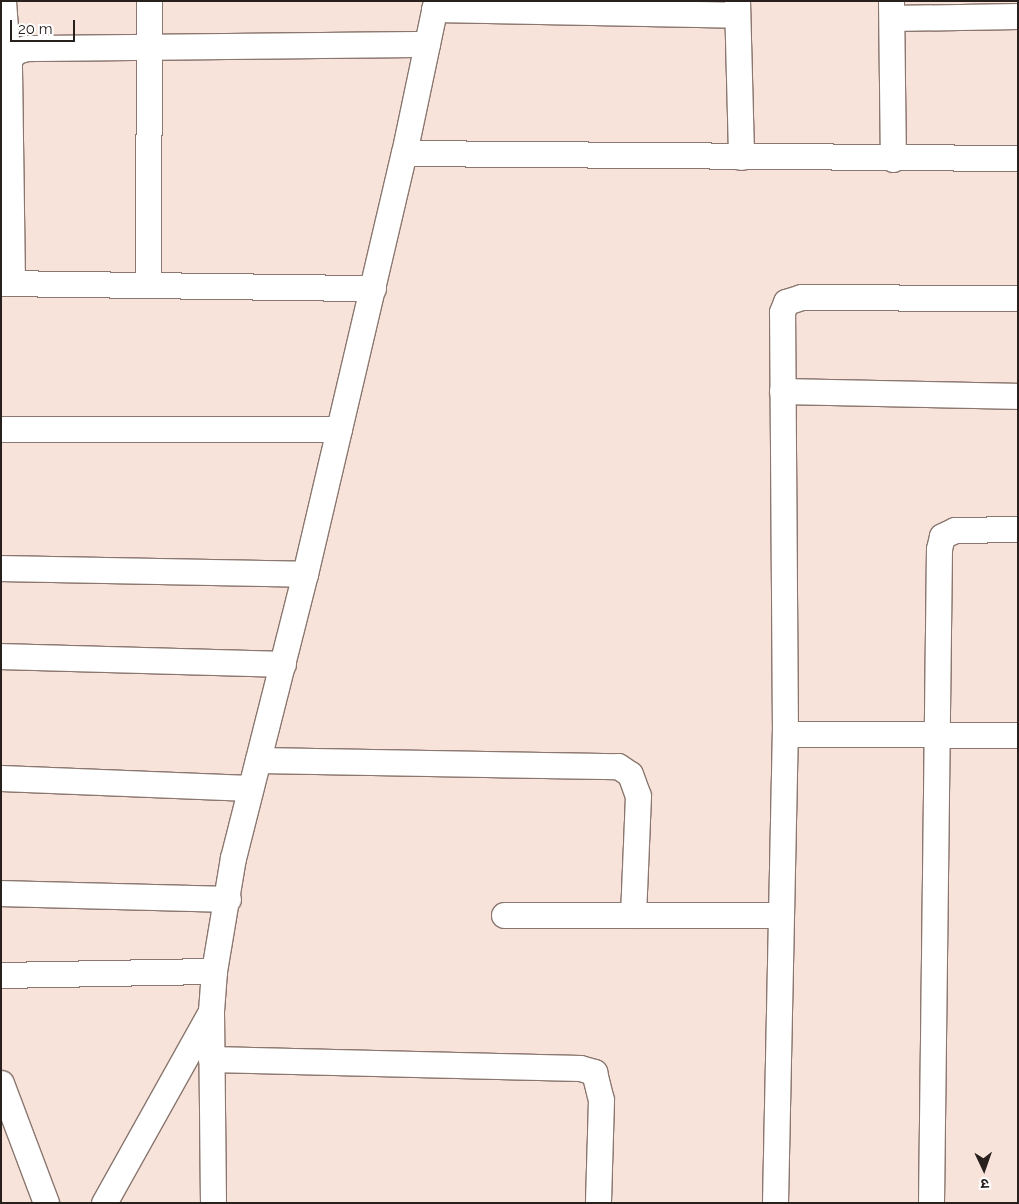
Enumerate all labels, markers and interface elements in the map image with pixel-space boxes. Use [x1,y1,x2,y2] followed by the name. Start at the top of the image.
[12,10,78,42] scale bar
[18,20,53,38] text: 20 m
[959,1144,1009,1194] north arrow
[980,1176,989,1192] text: उ

